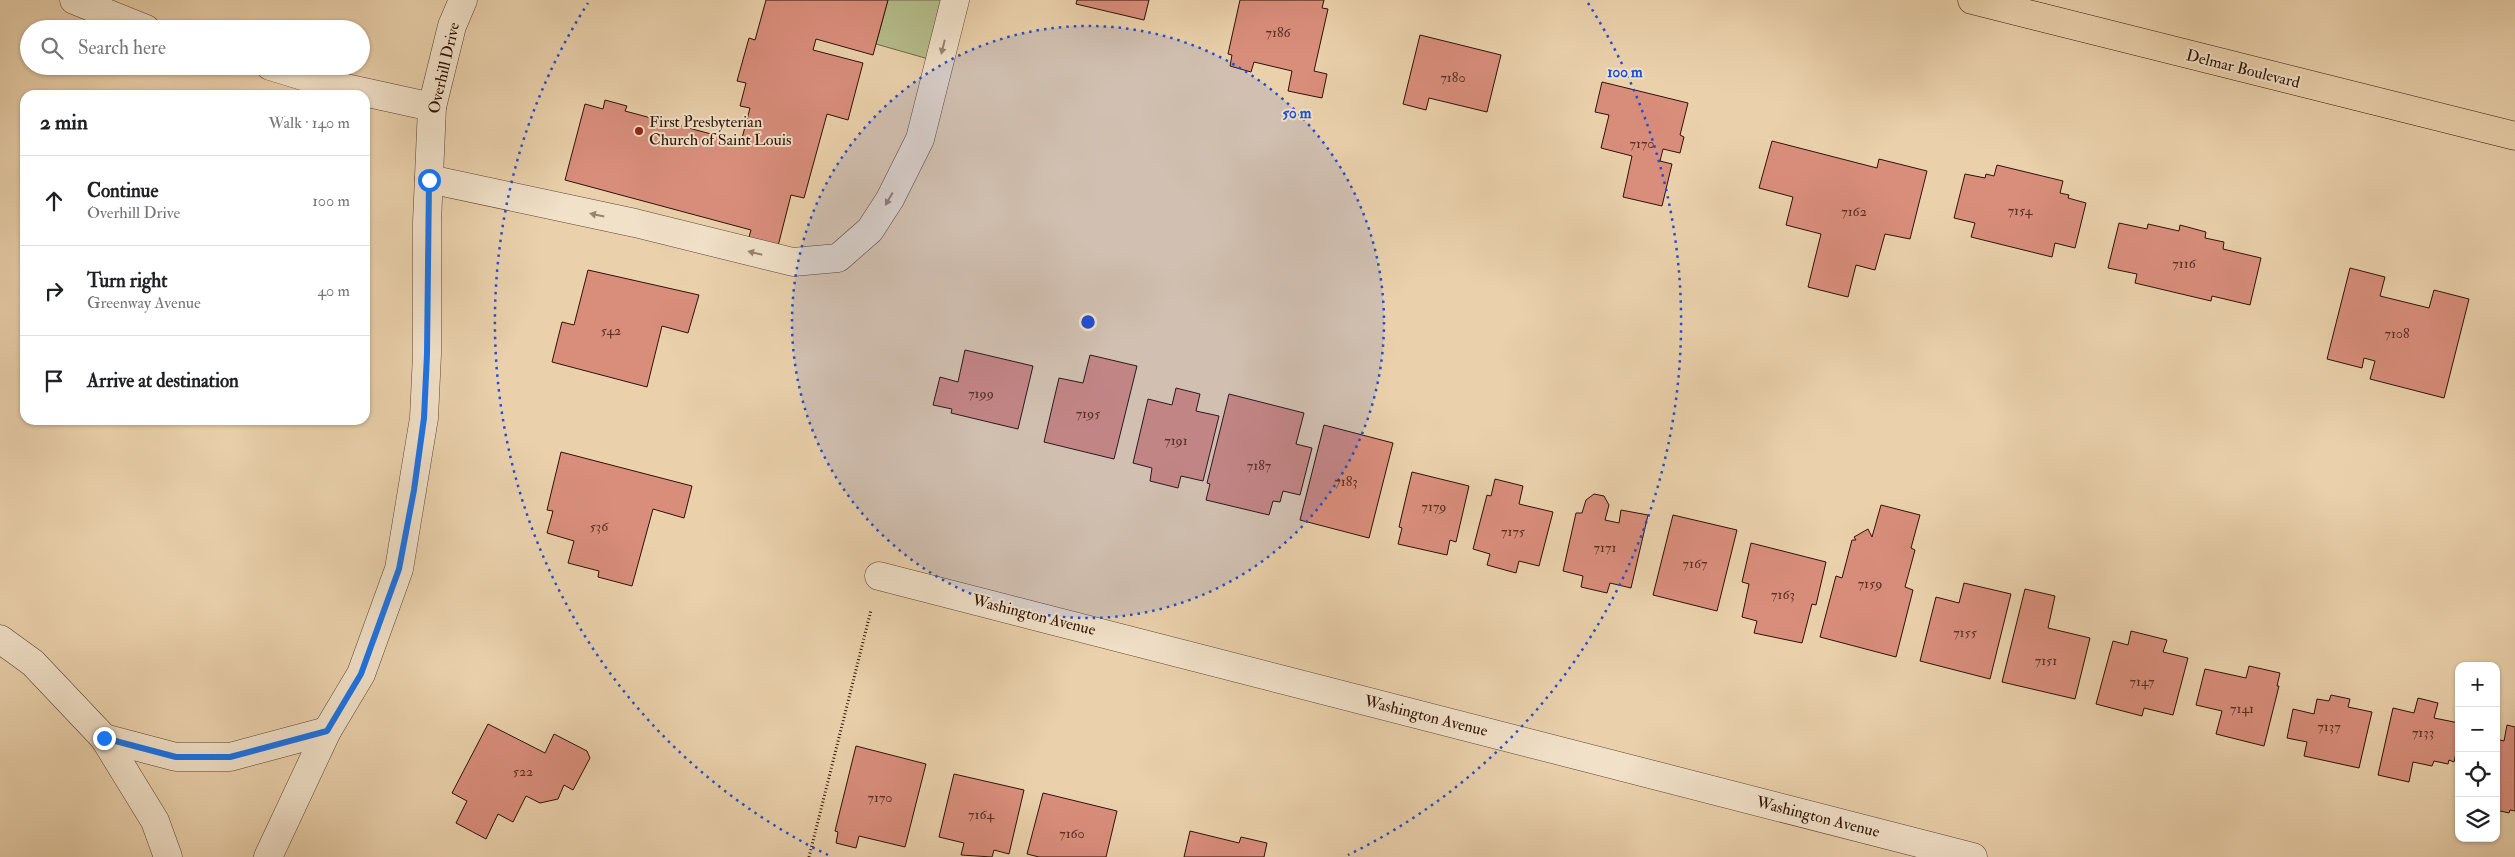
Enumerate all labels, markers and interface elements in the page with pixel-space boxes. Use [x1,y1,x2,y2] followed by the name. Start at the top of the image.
[20,20,370,75] search box
[424,20,464,116] street label: Overhill Drive
[1265,24,1291,41] house number: 7186
[38,34,66,62] icon: search
[78,36,166,60] text: Search here
[939,40,947,55] one-way arrow
[2184,45,2302,93] street label: Delmar Boulevard
[1607,63,1643,82] text: 100 m
[1440,69,1466,86] house number: 7180
[1283,104,1312,123] text: 50 m
[40,109,88,136] text: 2 min
[649,112,791,150] place label: First Presbyterian Church of Saint Louis
[269,113,350,133] text: Walk · 140 m
[633,125,645,137] marker: First Presbyterian Church of Saint Louis
[1630,135,1655,152] house number: 7170
[418,169,441,192] route start
[87,179,158,203] text: Continue
[40,187,68,215] icon: ahead
[312,191,350,211] text: 100 m
[884,193,893,206] one-way arrow
[2008,202,2034,219] house number: 7154
[87,203,180,223] text: Overhill Drive
[1841,203,1867,220] house number: 7162
[590,211,605,219] one-way arrow
[748,248,763,256] one-way arrow
[2172,255,2197,272] house number: 7116
[87,269,167,293] text: Turn right
[40,277,68,305] icon: right
[317,281,350,301] text: 40 m
[87,293,201,313] text: Greenway Avenue
[1079,313,1097,331] centre of rings
[601,322,621,339] house number: 542
[2384,325,2410,342] house number: 7108
[40,367,68,395] icon: arrive
[87,369,239,393] text: Arrive at destination
[968,385,994,402] house number: 7199
[1076,405,1101,422] house number: 7195
[1164,432,1188,449] house number: 7191
[1247,457,1272,474] house number: 7187
[1334,473,1358,490] house number: 7183
[1421,498,1447,515] house number: 7179
[590,518,609,535] house number: 536
[1501,523,1526,540] house number: 7175
[1594,539,1616,556] house number: 7171
[1683,555,1708,572] house number: 7167
[1858,575,1882,592] house number: 7159
[1771,586,1795,603] house number: 7163
[969,590,1098,640] street label: Washington Avenue
[1953,624,1978,641] house number: 7155
[2035,652,2057,669] house number: 7151
[2455,662,2500,842] map controls
[2455,662,2500,707] button: +
[2129,673,2155,690] house number: 7147
[1361,691,1490,741] street label: Washington Avenue
[2230,700,2254,717] house number: 7141
[2455,707,2500,752] button: −
[2317,718,2341,735] house number: 7137
[2412,724,2434,741] house number: 7133
[93,727,116,750] route end
[2455,752,2500,797] button: locate
[513,763,533,780] house number: 522
[868,789,893,806] house number: 7170
[1753,792,1882,842] street label: Washington Avenue
[2455,797,2500,842] button: layers
[968,806,995,823] house number: 7164
[1059,825,1085,842] house number: 7160

